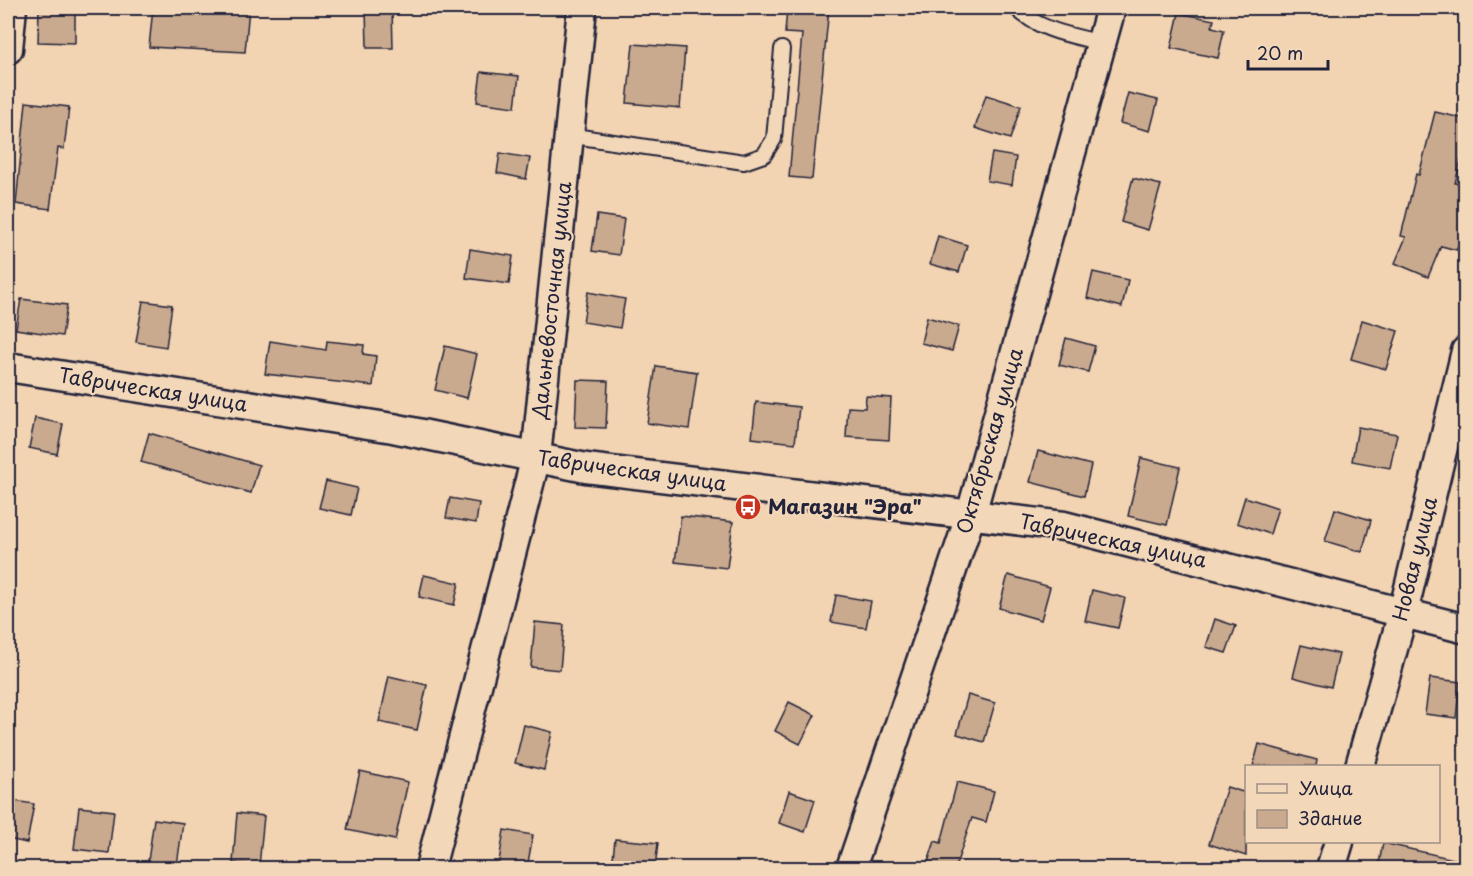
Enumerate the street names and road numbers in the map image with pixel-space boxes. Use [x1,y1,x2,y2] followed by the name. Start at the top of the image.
[524,179,578,421] street label: Дальневосточная улица
[948,344,1030,537] street label: Октябрьская улица
[57,359,250,419] street label: Таврическая улица
[536,442,729,498] street label: Таврическая улица
[1384,493,1444,624] street label: Новая улица
[1017,506,1210,575] street label: Таврическая улица

